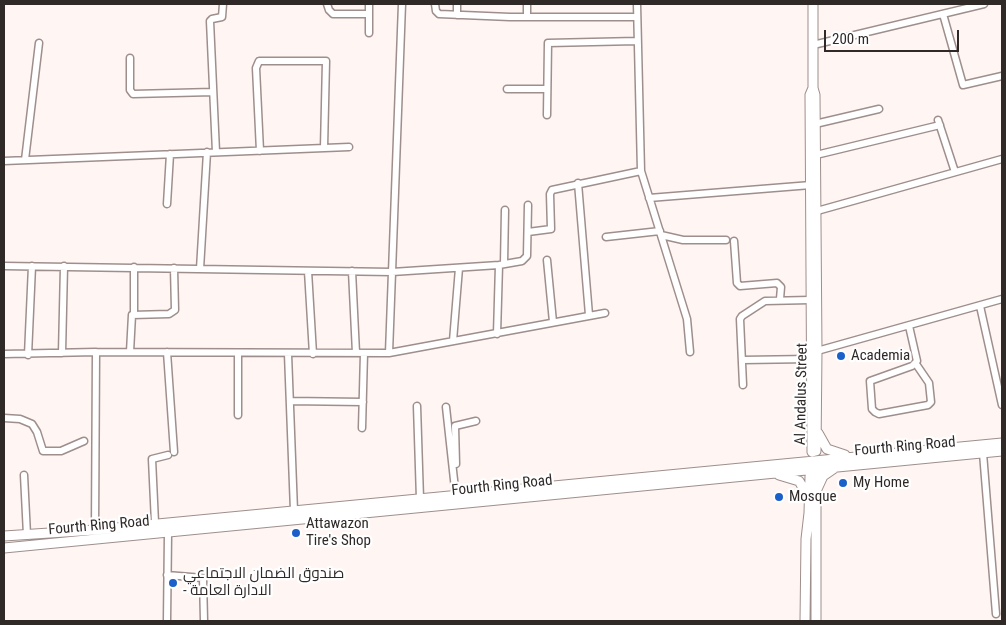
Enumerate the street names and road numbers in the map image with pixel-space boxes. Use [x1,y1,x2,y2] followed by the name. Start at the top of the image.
[792,343,812,445] street label: Al Andalus Street
[854,434,956,460] street label: Fourth Ring Road
[451,472,553,500] street label: Fourth Ring Road
[48,513,150,539] street label: Fourth Ring Road

